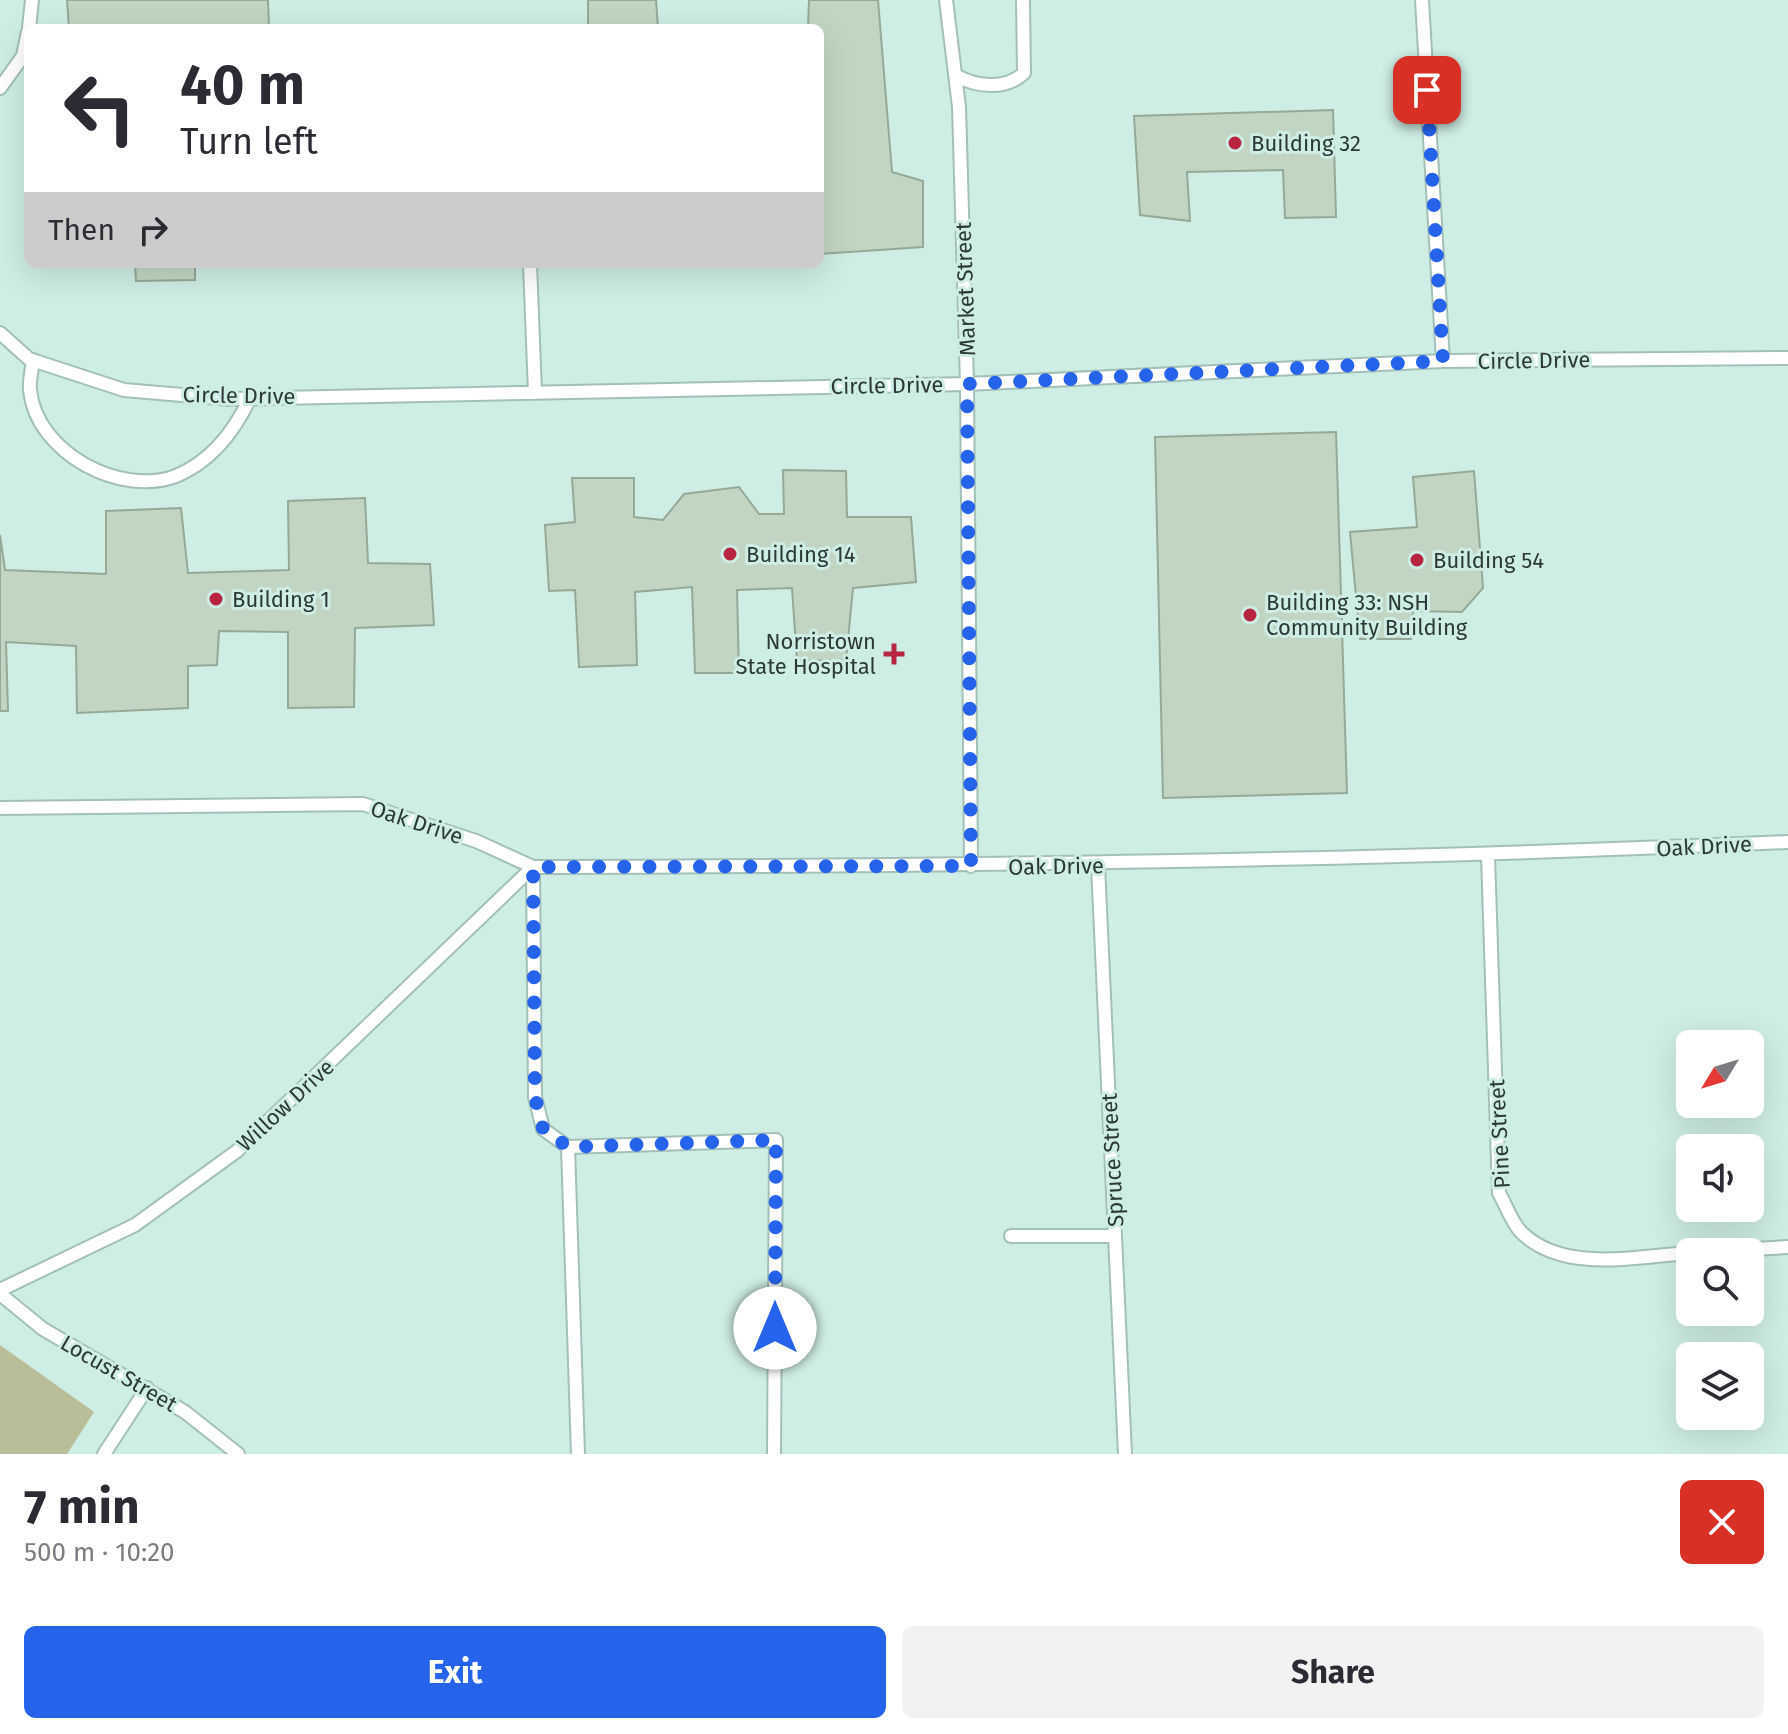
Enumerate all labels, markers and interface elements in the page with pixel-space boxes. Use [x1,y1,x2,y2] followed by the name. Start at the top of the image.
[180,52,305,119] text: 40 m
[48,56,152,160] icon: left
[1393,56,1461,124] pin
[1405,68,1449,112] icon: arrive
[180,120,318,164] text: Turn left
[1251,130,1361,157] place label: Building 32
[1226,134,1244,152] marker: Building 32
[131,208,175,252] icon: right
[48,212,115,248] text: Then
[950,221,981,356] street label: Market Street
[1477,346,1591,375] street label: Circle Drive
[830,371,944,400] street label: Circle Drive
[182,381,296,410] street label: Circle Drive
[746,541,856,568] place label: Building 14
[721,545,739,563] marker: Building 14
[1433,547,1544,574] place label: Building 54
[1408,551,1426,569] marker: Building 54
[232,586,330,613] place label: Building 1
[1266,589,1468,641] place label: Building 33: NSH Community Building
[207,590,225,608] marker: Building 1
[1241,606,1259,624] marker: Building 33: NSH Community Building
[735,628,876,680] place label: Norristown State Hospital
[883,643,905,665] marker: Norristown State Hospital
[367,795,467,850] street label: Oak Drive
[1656,831,1753,862] street label: Oak Drive
[1008,852,1104,881] street label: Oak Drive
[1676,1030,1764,1118] north arrow
[1676,1030,1764,1430] map controls
[231,1053,340,1157] street label: Willow Drive
[1483,1079,1516,1189] street label: Pine Street
[1096,1092,1129,1228] street label: Spruce Street
[1676,1134,1764,1222] button: sound
[1676,1238,1764,1326] button: search
[733,1286,817,1370] position arrow
[56,1329,182,1418] street label: Locust Street
[1676,1342,1764,1430] button: layers
[24,1478,140,1536] text: 7 min
[1680,1480,1764,1564] button: close
[24,1537,175,1568] text: 500 m · 10:20
[24,1626,886,1718] button: Exit
[902,1626,1764,1718] button: Share

